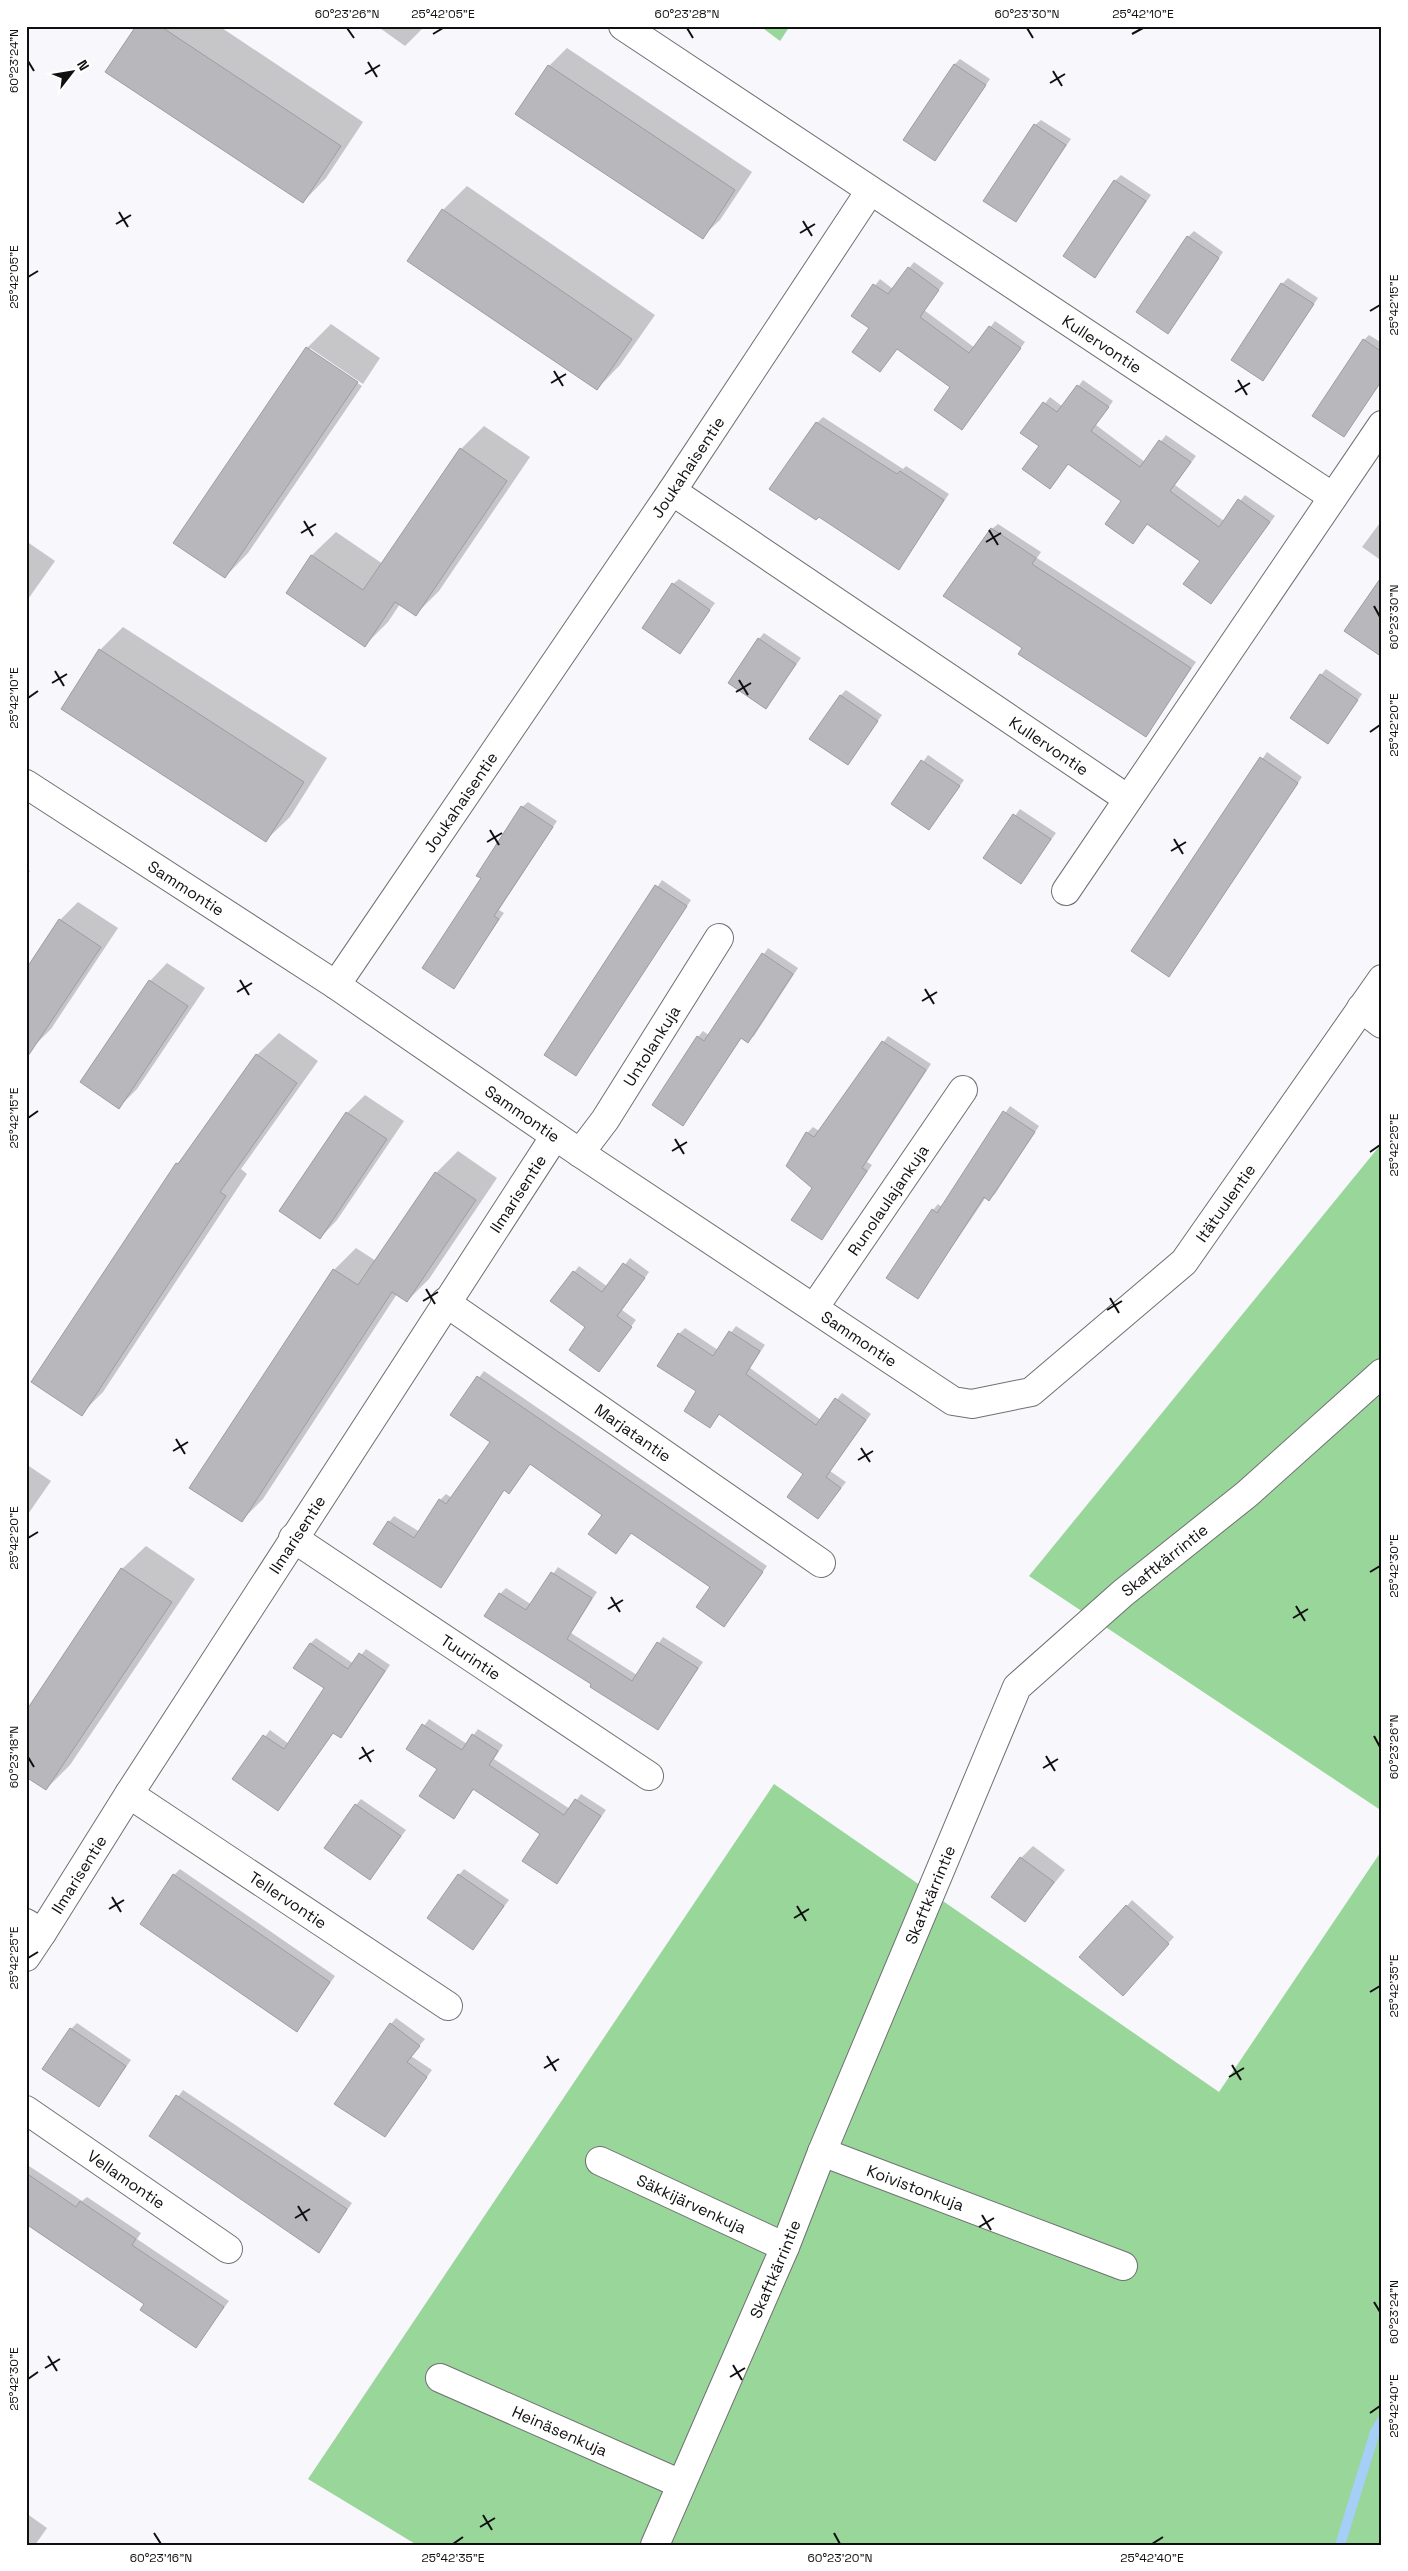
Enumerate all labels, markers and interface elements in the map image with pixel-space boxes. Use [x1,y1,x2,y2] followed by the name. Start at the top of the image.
[315,6,379,22] text: 60°23'26"N
[411,6,475,22] text: 25°42'05"E
[655,6,719,22] text: 60°23'28"N
[994,6,1060,22] text: 60°23'30"N
[1112,6,1174,22] text: 25°42'10"E
[6,29,22,93] text: 60°23'24"N
[48,48,98,98] north arrow
[73,57,93,74] text: N
[6,245,22,309] text: 25°42'05"E
[1386,274,1402,335] text: 25°42'15"E
[1058,310,1146,378] street label: Kullervontie
[647,413,729,522] street label: Joukahaisentie
[1386,584,1402,650] text: 60°23'30"N
[6,667,22,729] text: 25°42'10"E
[1386,693,1402,757] text: 25°42'20"E
[1005,712,1093,780] street label: Kullervontie
[419,748,502,857] street label: Joukahaisentie
[144,856,228,921] street label: Sammontie
[619,1002,685,1090] street label: Untolankuja
[481,1081,564,1147] street label: Sammontie
[6,1087,22,1148] text: 25°42'15"E
[1386,1113,1402,1177] text: 25°42'25"E
[843,1141,934,1260] street label: Runolaulajankuja
[485,1151,551,1237] street label: Ilmarisentie
[1191,1160,1260,1246] street label: Itätuulentie
[817,1306,901,1372] street label: Sammontie
[590,1399,675,1467] street label: Marjatantie
[264,1492,330,1578] street label: Ilmarisentie
[6,1506,22,1570] text: 25°42'20"E
[1117,1519,1212,1601] street label: Skaftkärrintie
[1386,1534,1402,1598] text: 25°42'30"E
[436,1630,505,1685] street label: Tuurintie
[1386,1715,1402,1779] text: 60°23'26"N
[6,1726,22,1788] text: 60°23'18"N
[47,1831,112,1918] street label: Ilmarisentie
[900,1842,960,1948] street label: Skaftkärrintie
[245,1867,331,1934] street label: Tellervontie
[6,1926,22,1990] text: 25°42'25"E
[1386,1954,1402,2018] text: 25°42'35"E
[83,2145,169,2214] street label: Vellamontie
[864,2160,967,2216] street label: Koivistonkuja
[633,2170,750,2239] street label: Säkkijärvenkuja
[745,2217,806,2322] street label: Skaftkärrintie
[1386,2280,1402,2344] text: 60°23'24"N
[6,2347,22,2411] text: 25°42'30"E
[1386,2374,1402,2438] text: 25°42'40"E
[509,2401,611,2461] street label: Heinäsenkuja
[130,2550,192,2566] text: 60°23'16"N
[421,2550,485,2566] text: 25°42'35"E
[807,2550,873,2566] text: 60°23'20"N
[1120,2550,1184,2566] text: 25°42'40"E

